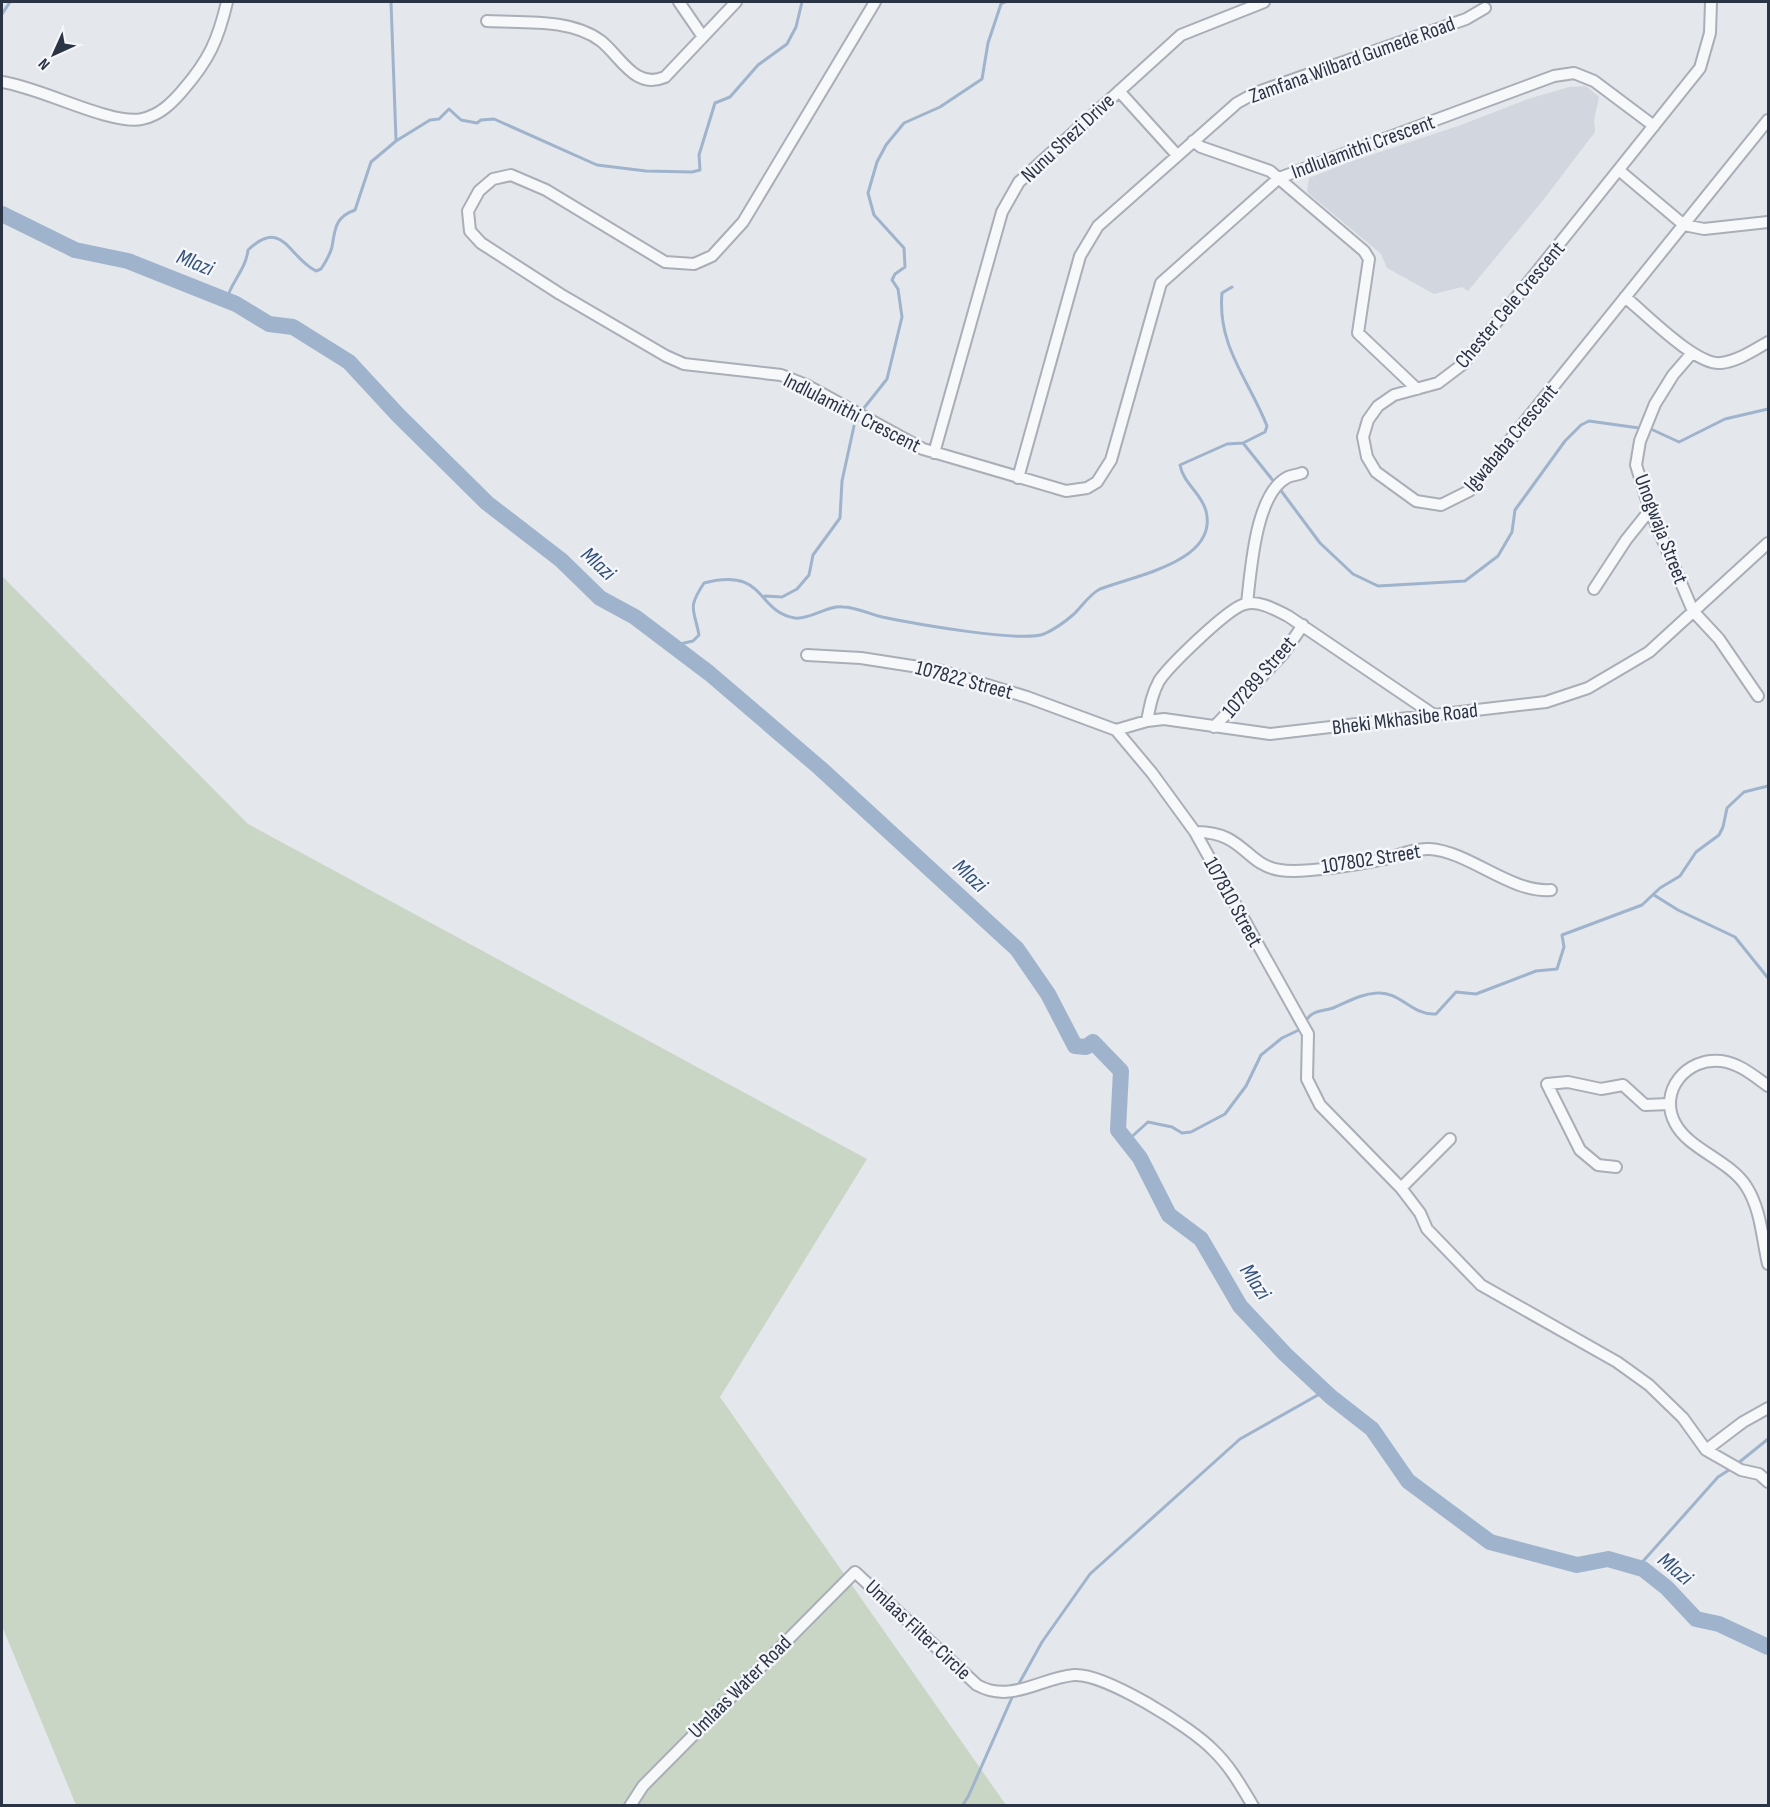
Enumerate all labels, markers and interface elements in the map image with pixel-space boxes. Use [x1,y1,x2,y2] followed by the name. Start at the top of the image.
[1246,11,1458,109] street label: Zamfana Wilbard Gumede Road
[24,24,84,84] north arrow
[35,54,54,73] text: N
[1016,88,1120,188] street label: Nunu Shezi Drive
[1288,109,1438,185] street label: Indlulamithi Crescent
[1450,237,1570,373] street label: Chester Cele Crescent
[173,243,218,283] water label: Mlazi
[779,368,925,458] street label: Indlulamithi Crescent
[1459,379,1563,497] street label: Igwababa Crescent
[1629,471,1693,587] street label: Unogwaja Street
[575,541,622,587] water label: Mlazi
[1217,631,1301,723] street label: 107289 Street
[913,655,1015,705] street label: 107822 Street
[1331,698,1479,740] street label: Bheki Mkhasibe Road
[1320,839,1422,879] street label: 107802 Street
[947,853,994,899] water label: Mlazi
[1198,853,1268,951] street label: 107810 Street
[1233,1259,1277,1306] water label: Mlazi
[1652,1547,1699,1592] water label: Mlazi
[860,1575,976,1685] street label: Umlaas Filter Circle
[683,1630,797,1744] street label: Umlaas Water Road

